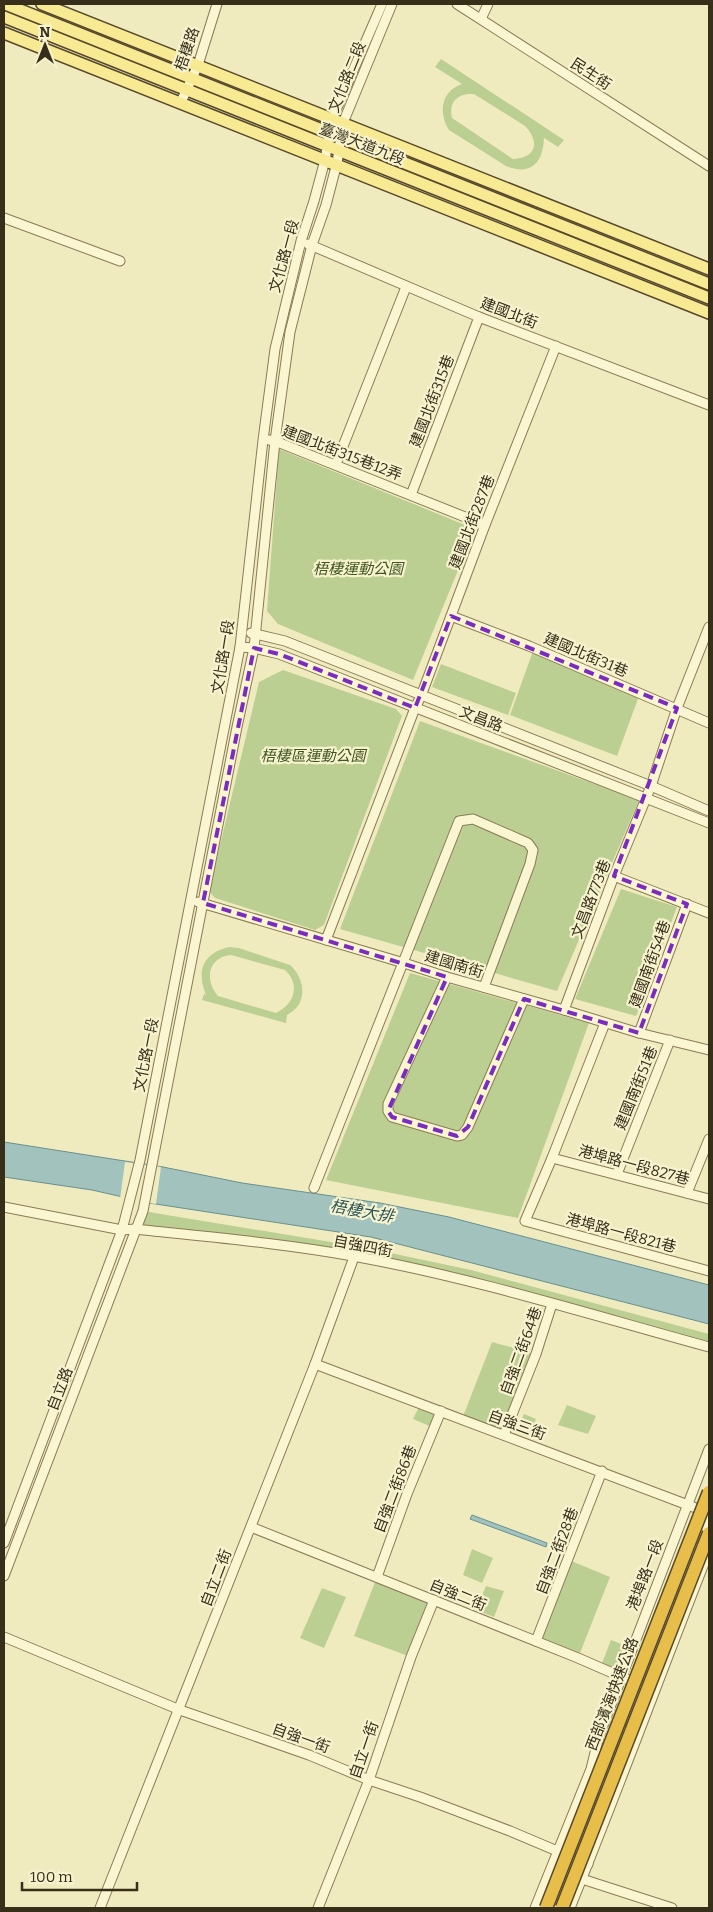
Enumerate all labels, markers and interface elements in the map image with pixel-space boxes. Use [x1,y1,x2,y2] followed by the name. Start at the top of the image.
[20,20,70,70] north arrow
[40,24,51,41] text: N
[171,25,203,73] street label: 梧棲路
[325,39,369,115] street label: 文化路二段
[567,54,615,94] street label: 民生街
[317,119,407,169] street label: 臺灣大道九段
[266,217,302,295] street label: 文化路一段
[478,294,540,332] street label: 建國北街
[406,352,458,450] street label: 建國北街315巷
[280,422,404,484] street label: 建國北街315巷12弄
[446,472,498,572] street label: 建國北街287巷
[313,560,405,578] park label: 梧棲運動公園
[208,619,238,695] street label: 文化路一段
[541,629,631,681] street label: 建國北街31巷
[457,703,505,735] street label: 文昌路
[260,747,367,765] park label: 梧棲區運動公園
[568,857,614,941] street label: 文昌路773巷
[626,918,674,1010] street label: 建國南街54巷
[423,947,485,981] street label: 建國南街
[130,1016,162,1094] street label: 文化路一段
[611,1043,661,1133] street label: 建國南街51巷
[576,1141,692,1189] street label: 港埠路一段827巷
[329,1196,397,1226] water label: 梧棲大排
[564,1210,678,1256] street label: 港埠路一段821巷
[332,1231,394,1261] street label: 自強四街
[497,1304,545,1398] street label: 自強二街64巷
[44,1365,76,1413] street label: 自立路
[486,1406,548,1444] street label: 自強三街
[370,1442,420,1536] street label: 自強二街86巷
[532,1505,582,1597] street label: 自強二街28巷
[623,1537,667,1613] street label: 港埠路一段
[197,1547,235,1609] street label: 自立二街
[427,1575,489,1615] street label: 自強二街
[582,1635,642,1753] street label: 西部濱海快速公路
[270,1719,332,1757] street label: 自強一街
[346,1719,382,1781] street label: 自立一街
[22,1860,138,1892] scale bar
[30,1868,73,1886] text: 100 m

